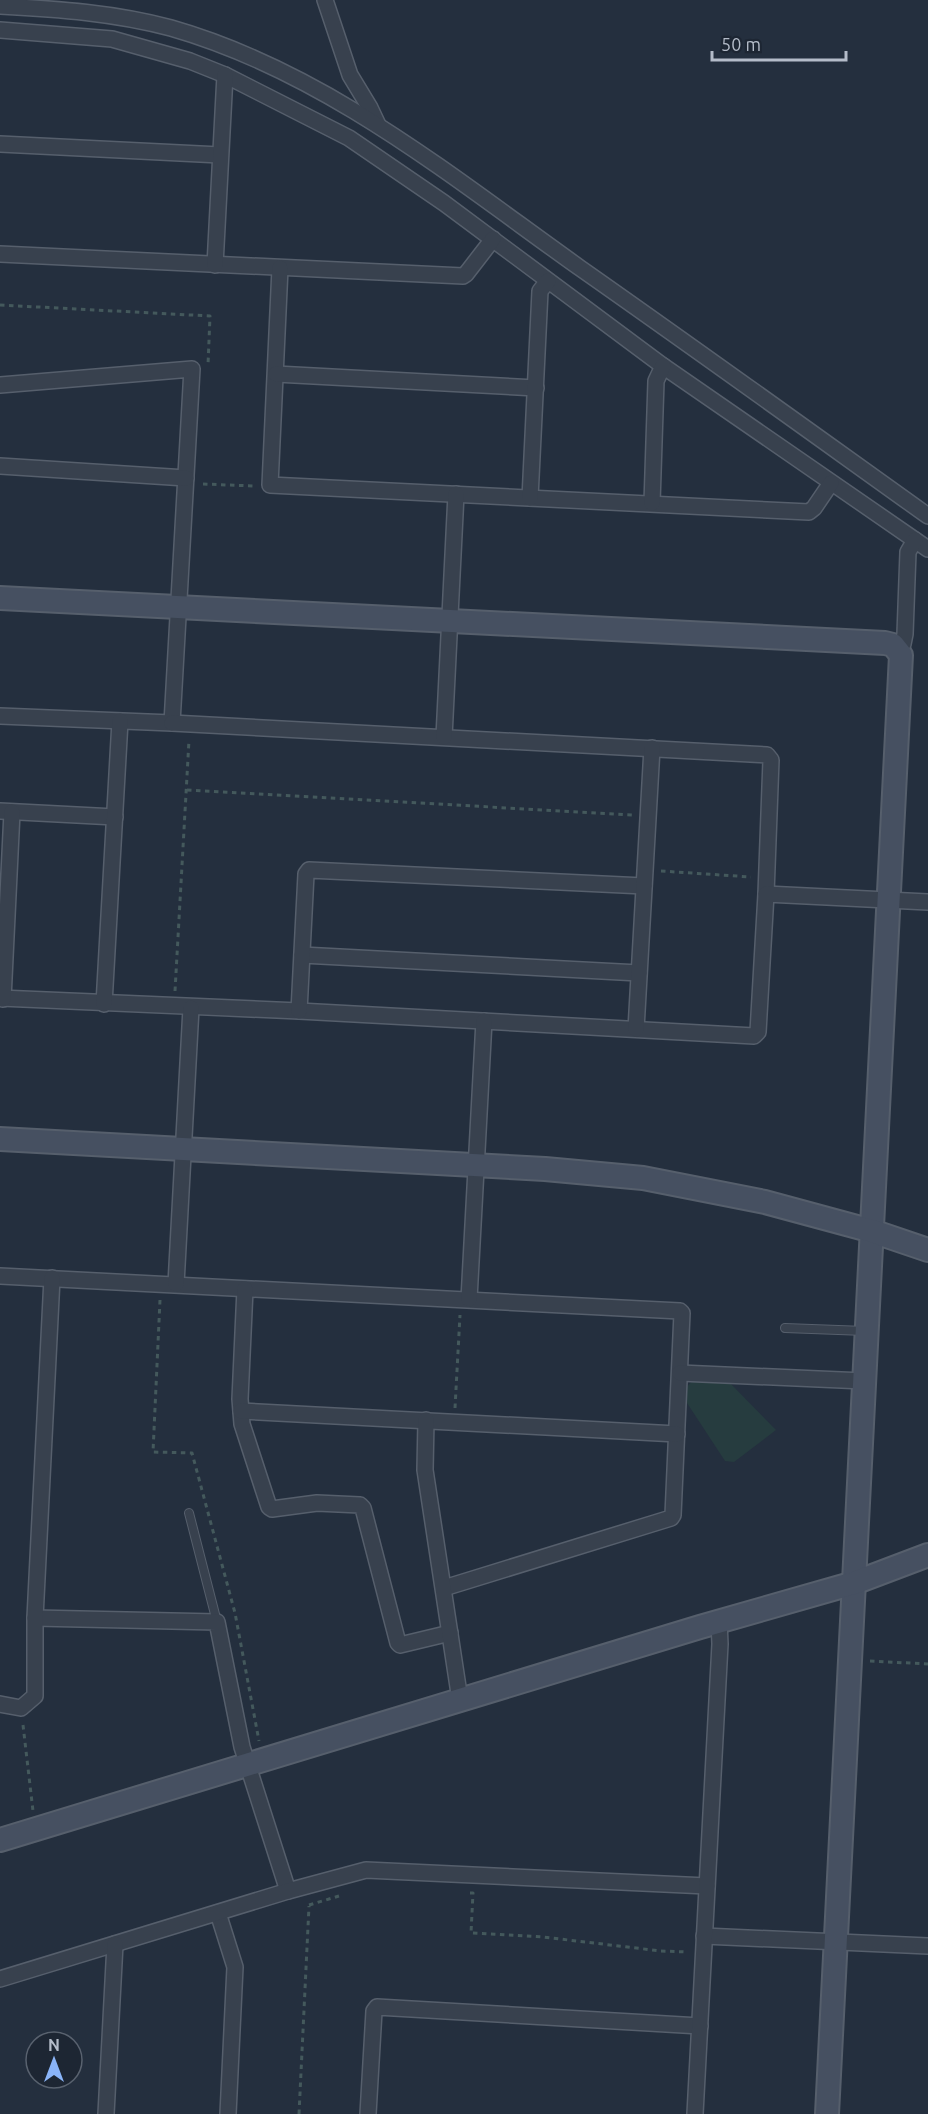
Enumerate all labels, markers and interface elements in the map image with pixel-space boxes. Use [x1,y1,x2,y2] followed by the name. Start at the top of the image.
[712,24,846,62] scale bar
[721,34,761,54] text: 50 m
[24,2030,84,2090] north arrow
[48,2036,60,2054] text: N

